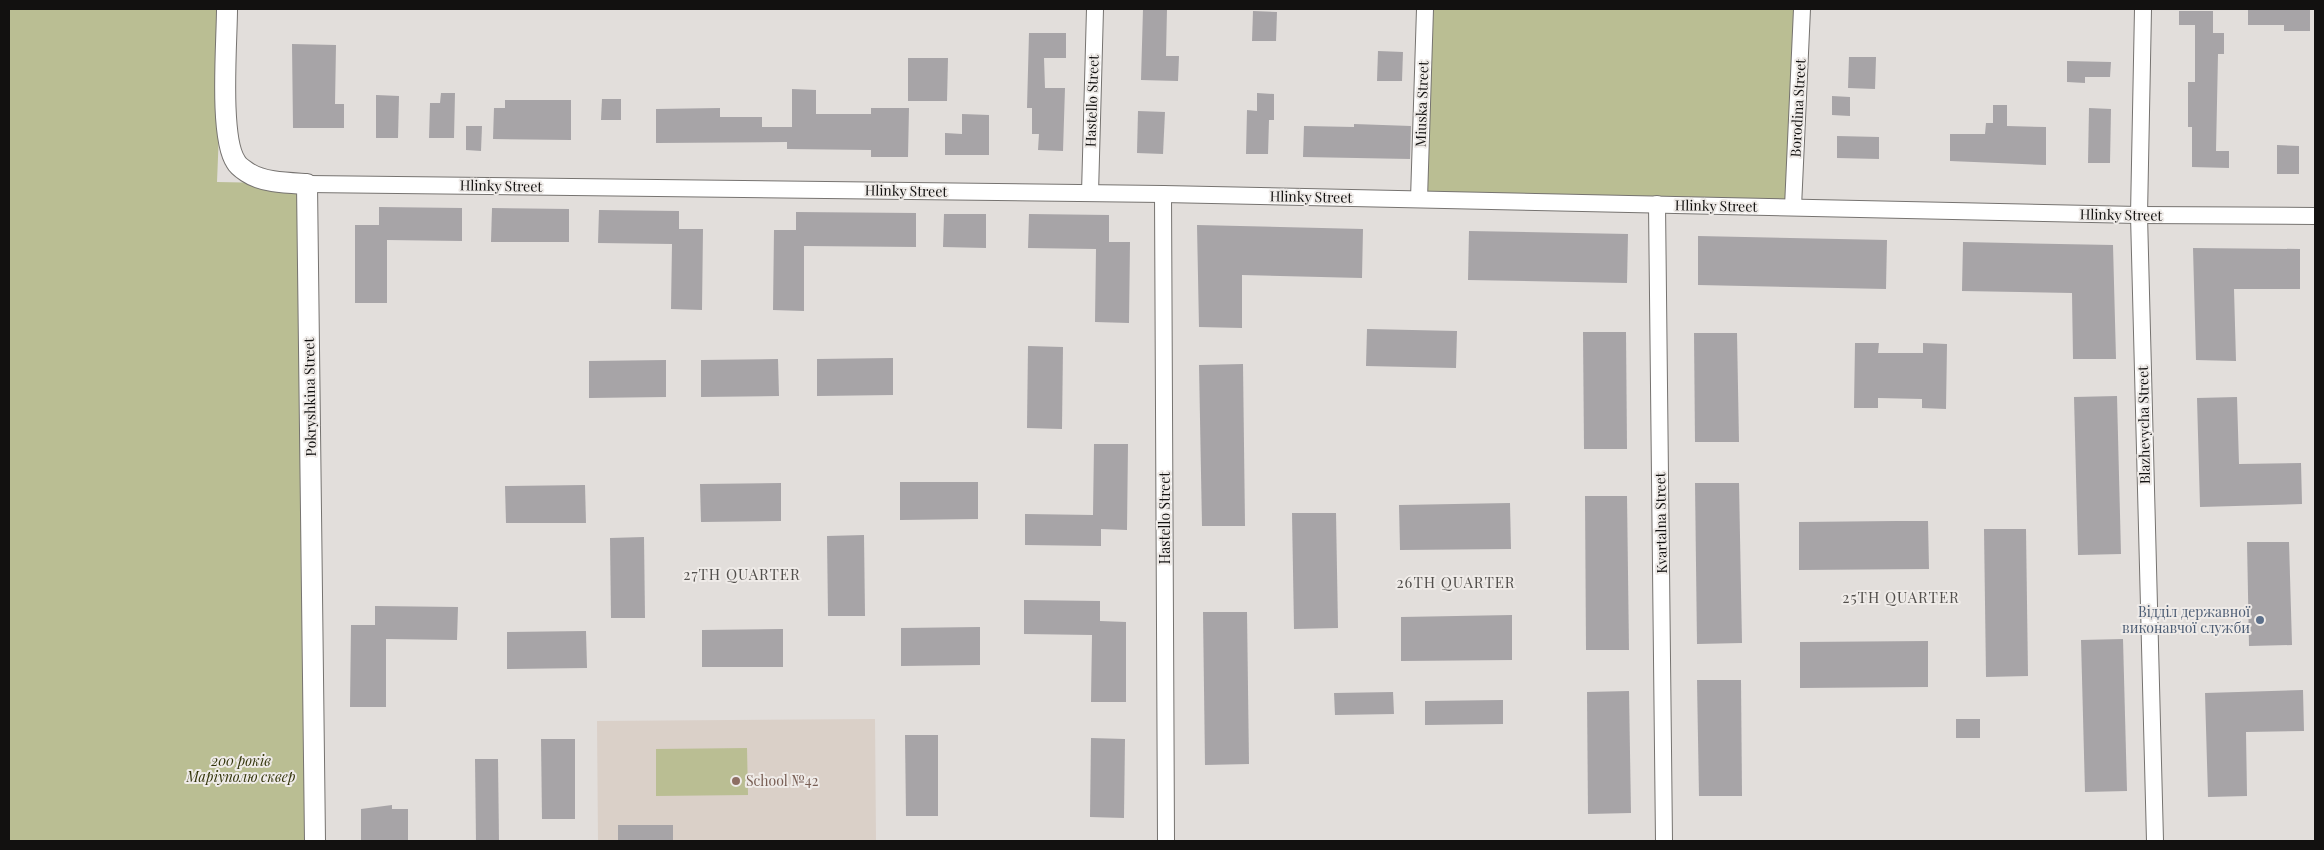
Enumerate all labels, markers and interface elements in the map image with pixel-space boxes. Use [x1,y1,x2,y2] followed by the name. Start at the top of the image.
[1080,53,1103,147] street label: Hastello Street
[1785,57,1810,158] street label: Borodina Street
[1411,60,1433,147] street label: Miuska Street
[460,175,543,196] street label: Hlinky Street
[865,180,948,201] street label: Hlinky Street
[1270,186,1353,207] street label: Hlinky Street
[1675,195,1758,216] street label: Hlinky Street
[2080,204,2163,225] street label: Hlinky Street
[299,336,320,457] street label: Pokryshkina Street
[2133,365,2154,484] street label: Blazhevycha Street
[1155,471,1174,564] street label: Hastello Street
[1650,471,1671,574] street label: Kvartalna Street
[683,564,801,584] district label: 27TH QUARTER
[1396,572,1516,592] district label: 26TH QUARTER
[1842,587,1960,607] district label: 25TH QUARTER
[2122,602,2251,637] place label: Відділ державної виконавчої служби
[2254,614,2266,626] marker: Відділ державної виконавчої служби
[186,751,296,786] park label: 200 років Маріуполю сквер
[746,771,819,790] place label: School №42
[730,775,742,787] marker: School №42

